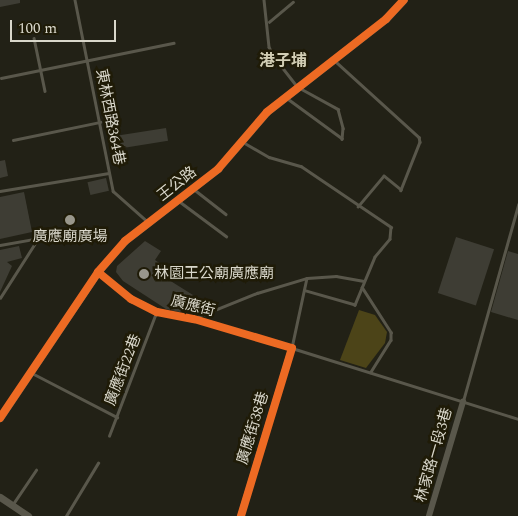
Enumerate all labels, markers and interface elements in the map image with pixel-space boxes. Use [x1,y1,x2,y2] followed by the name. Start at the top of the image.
[12,10,119,42] scale bar
[18,17,57,40] text: 100 m
[259,51,307,71] district label: 港子埔
[92,67,128,167] street label: 東林西路364巷
[154,163,200,205] street label: 王公路
[64,214,76,226] marker: 廣應廟廣場
[33,228,107,246] place label: 廣應廟廣場
[154,265,274,283] place label: 林園王公廟廣應廟
[138,268,150,280] marker: 林園王公廟廣應廟
[169,292,217,320] street label: 廣應街
[101,332,145,408] street label: 廣應街22巷
[233,390,273,466] street label: 廣應街38巷
[412,406,456,504] street label: 林家路一段3巷

